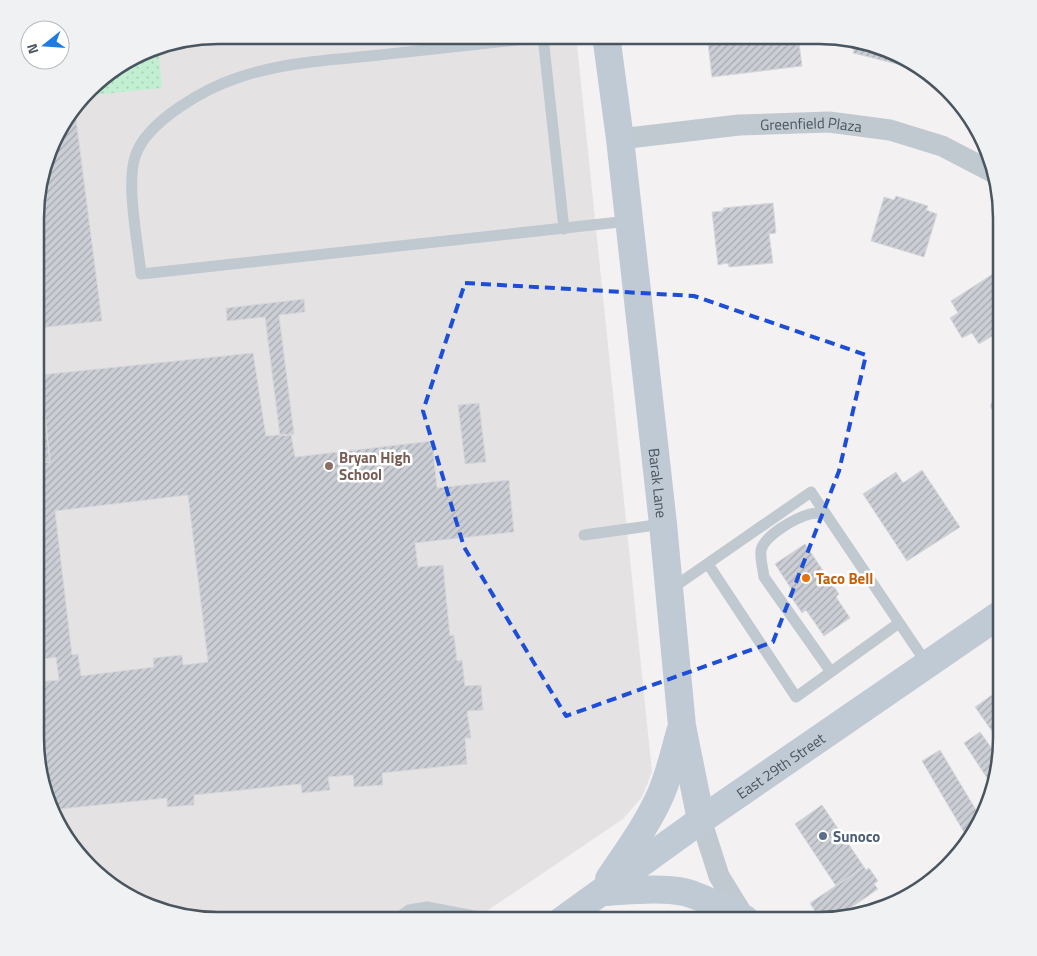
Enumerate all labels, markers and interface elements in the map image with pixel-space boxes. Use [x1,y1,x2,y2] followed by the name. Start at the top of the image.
[20,20,70,70] north arrow
[21,41,44,57] text: N
[760,110,864,138] street label: Greenfield Plaza
[339,446,411,486] place label: Bryan High School
[643,447,674,519] street label: Barak Lane
[323,460,335,472] marker: Bryan High School
[816,567,873,590] place label: Taco Bell
[800,572,812,584] marker: Taco Bell
[731,726,830,804] street label: East 29th Street
[833,825,880,848] place label: Sunoco
[817,830,829,842] marker: Sunoco

